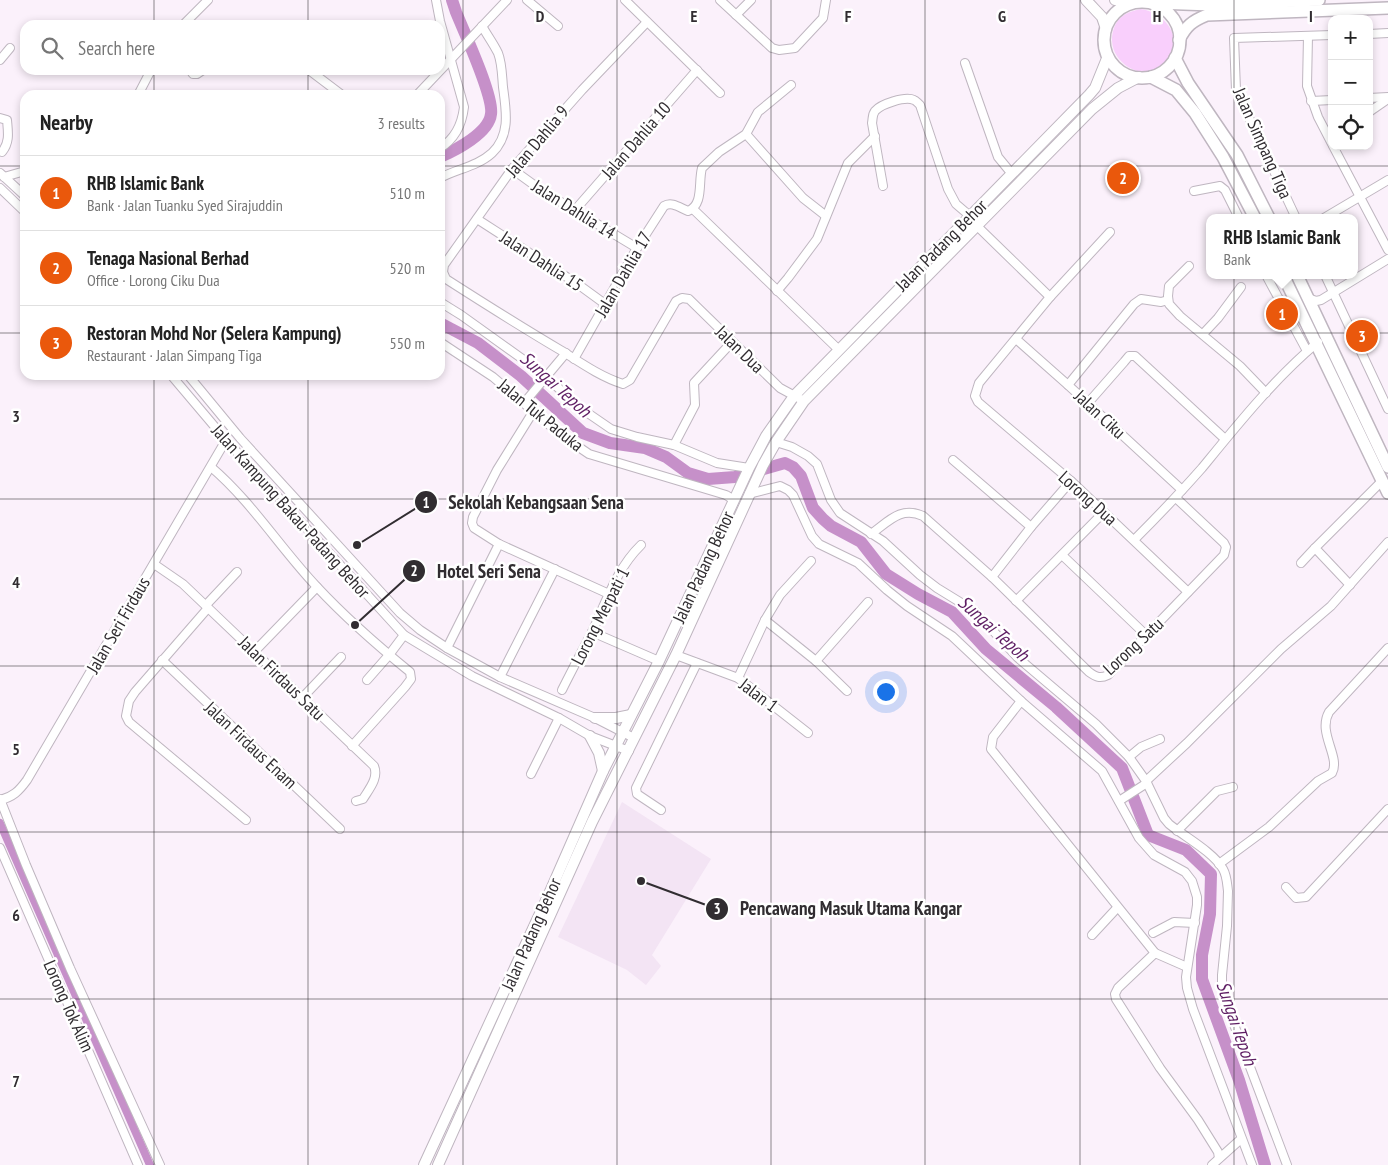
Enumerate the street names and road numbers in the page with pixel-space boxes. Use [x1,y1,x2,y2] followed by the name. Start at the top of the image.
[1228,83,1298,202] street label: Jalan Simpang Tiga
[596,97,676,184] street label: Jalan Dahlia 10
[500,101,574,182] street label: Jalan Dahlia 9
[527,174,620,244] street label: Jalan Dahlia 14
[890,194,992,296] street label: Jalan Padang Behor
[495,225,588,296] street label: Jalan Dahlia 15
[589,227,657,322] street label: Jalan Dahlia 17
[710,319,769,378] street label: Jalan Dua
[493,373,588,457] street label: Jalan Tuk Paduka
[1069,384,1130,443] street label: Jalan Ciku
[206,419,375,603] street label: Jalan Kampung Bakau-Padang Behor
[1054,466,1122,530] street label: Lorong Dua
[667,507,739,627] street label: Jalan Padang Behor
[566,563,634,669] street label: Lorong Merpati 1
[81,573,155,678] street label: Jalan Seri Firdaus
[1098,612,1168,680] street label: Lorong Satu
[233,630,330,725] street label: Jalan Firdaus Satu
[734,672,783,717] street label: Jalan 1
[199,696,302,794] street label: Jalan Firdaus Enam
[496,874,566,995] street label: Jalan Padang Behor
[38,956,100,1056] street label: Lorong Tok Alim

